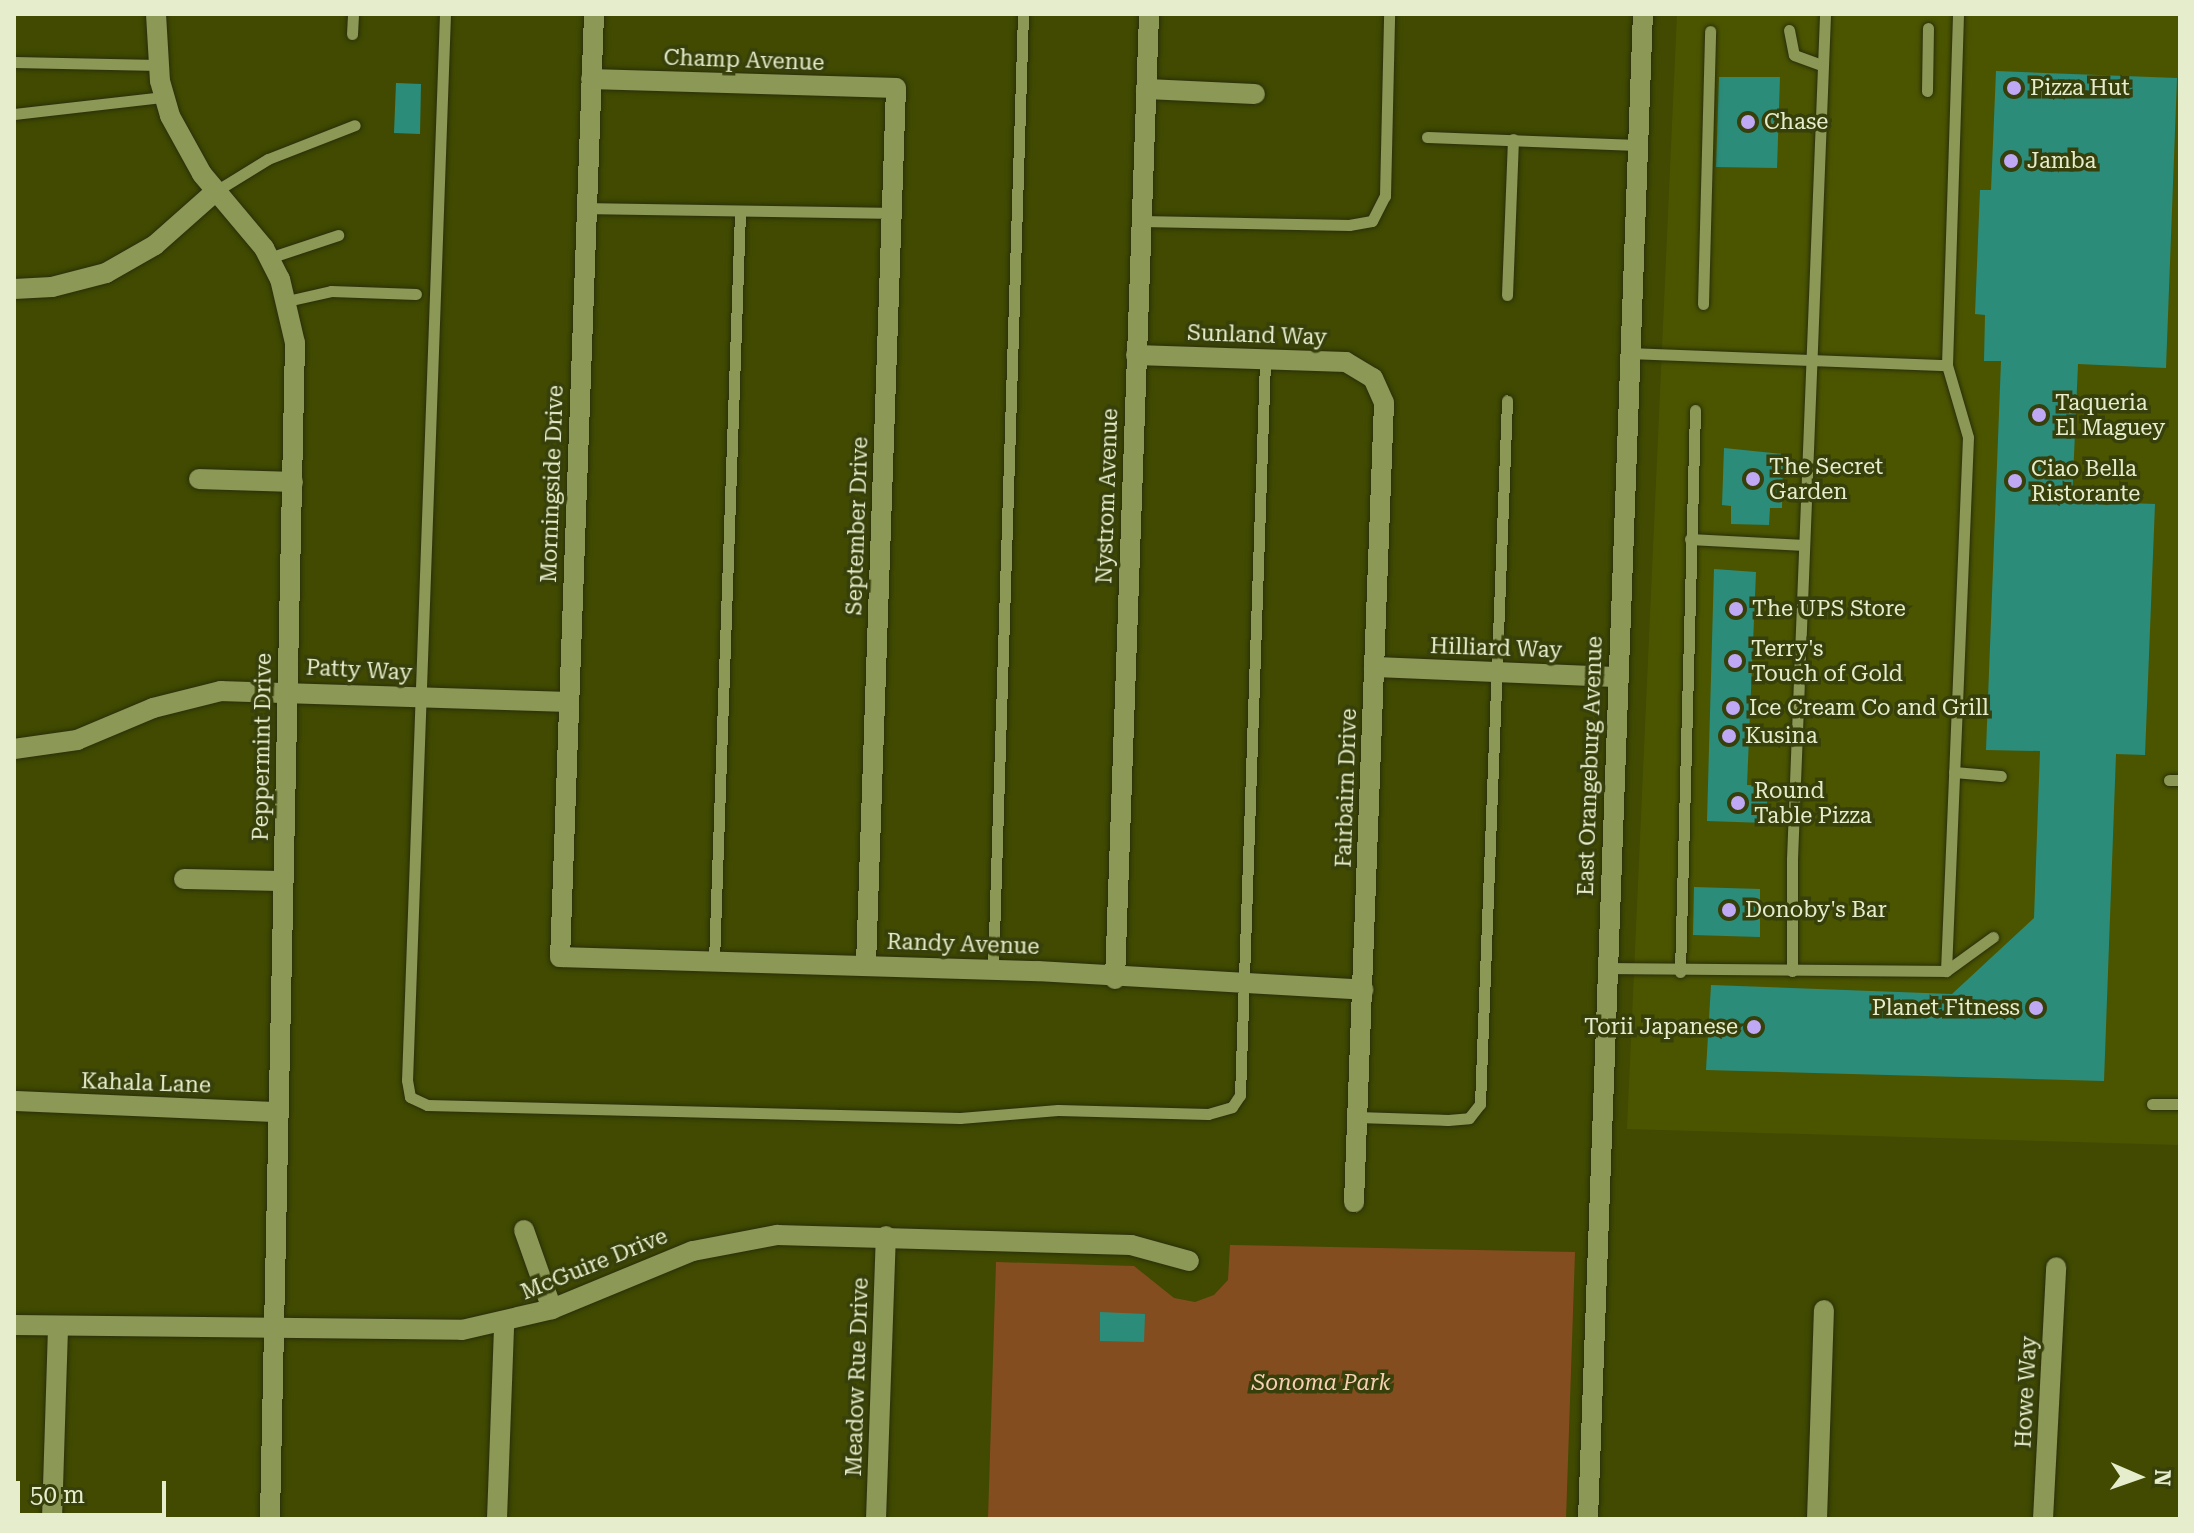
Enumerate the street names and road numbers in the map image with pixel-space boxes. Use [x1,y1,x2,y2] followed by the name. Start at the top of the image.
[663,44,825,76] street label: Champ Avenue
[1187,319,1327,351] street label: Sunland Way
[535,385,569,583] street label: Morningside Drive
[1091,408,1123,584] street label: Nystrom Avenue
[841,436,873,616] street label: September Drive
[1430,633,1562,663] street label: Hilliard Way
[1572,636,1608,896] street label: East Orangeburg Avenue
[247,653,277,841] street label: Peppermint Drive
[305,654,413,686] street label: Patty Way
[1330,708,1362,868] street label: Fairbairn Drive
[886,928,1040,960] street label: Randy Avenue
[81,1068,211,1098] street label: Kahala Lane
[517,1223,671,1305] street label: McGuire Drive
[840,1277,874,1477] street label: Meadow Rue Drive
[2010,1335,2042,1449] street label: Howe Way

